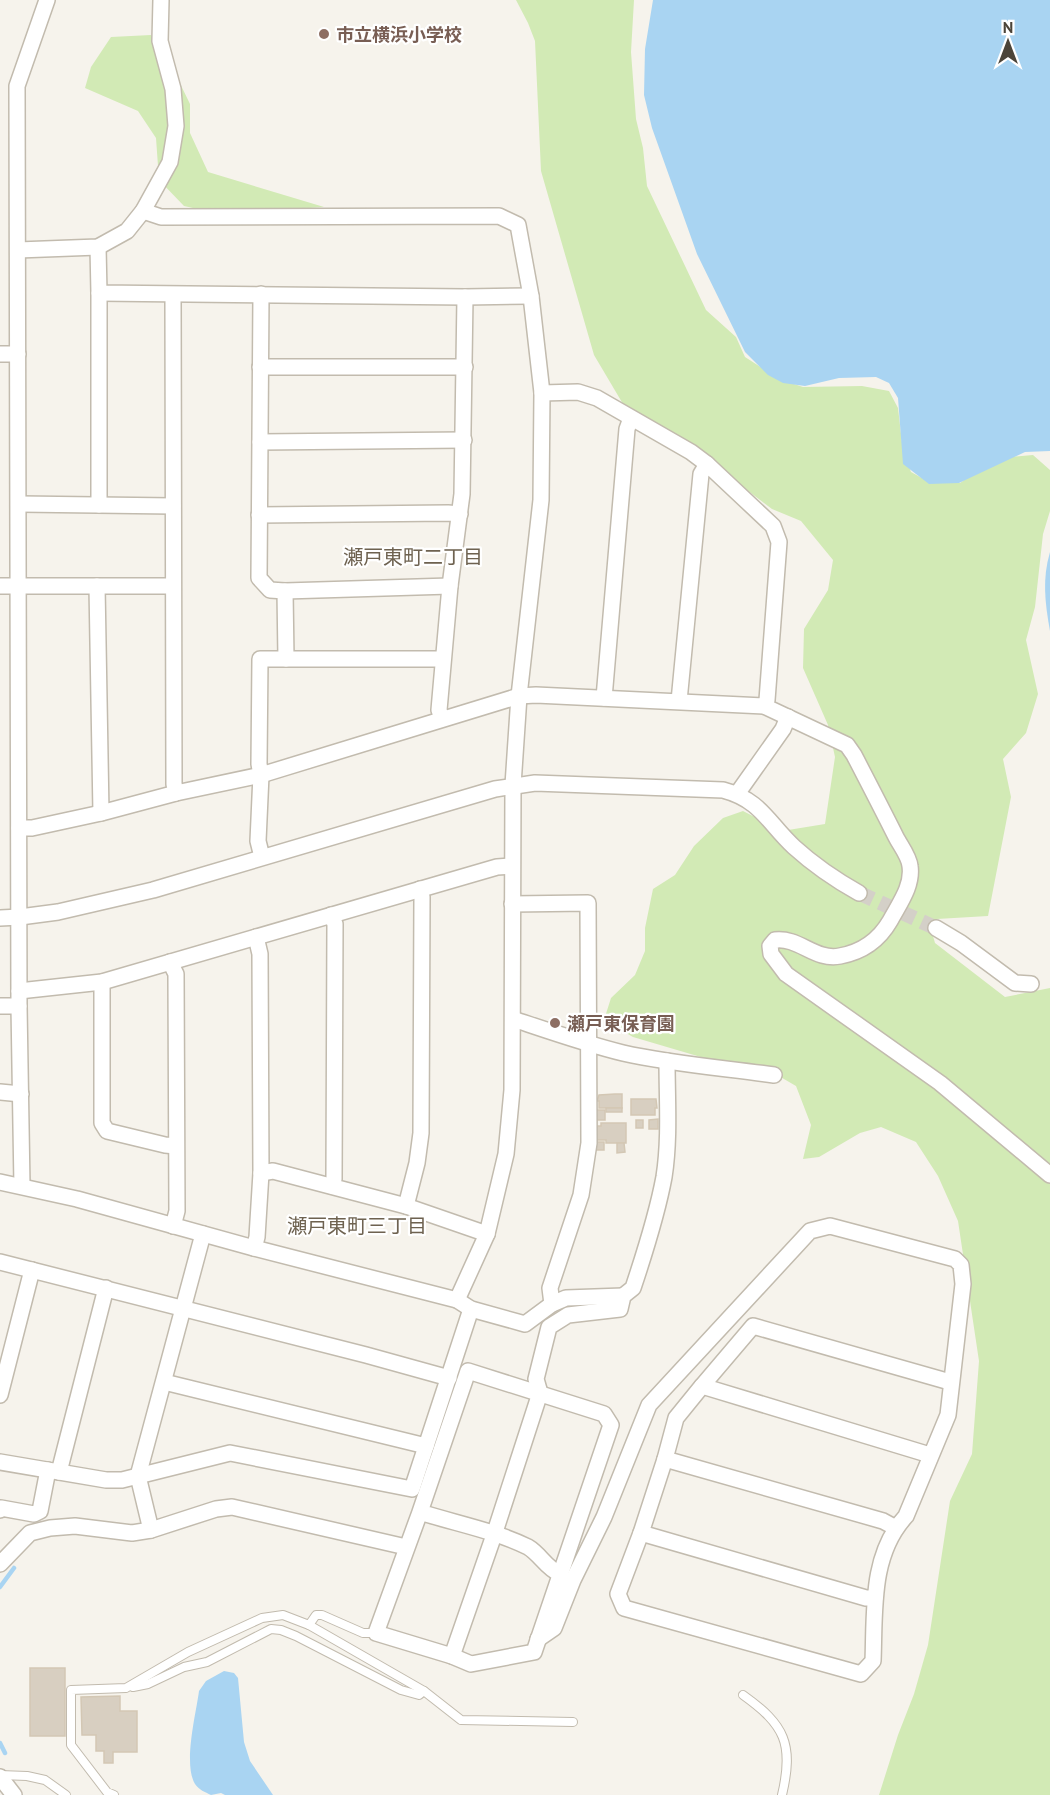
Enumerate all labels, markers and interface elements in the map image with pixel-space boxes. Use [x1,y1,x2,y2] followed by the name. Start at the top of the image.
[978,12,1038,72] north arrow
[1003,17,1013,37] text: N
[336,23,462,46] place label: 市立横浜小学校
[317,27,331,41] marker: 市立横浜小学校
[343,544,483,570] district label: 瀬戸東町二丁目
[567,1012,675,1035] place label: 瀬戸東保育園
[548,1016,562,1030] marker: 瀬戸東保育園
[287,1213,427,1239] district label: 瀬戸東町三丁目

